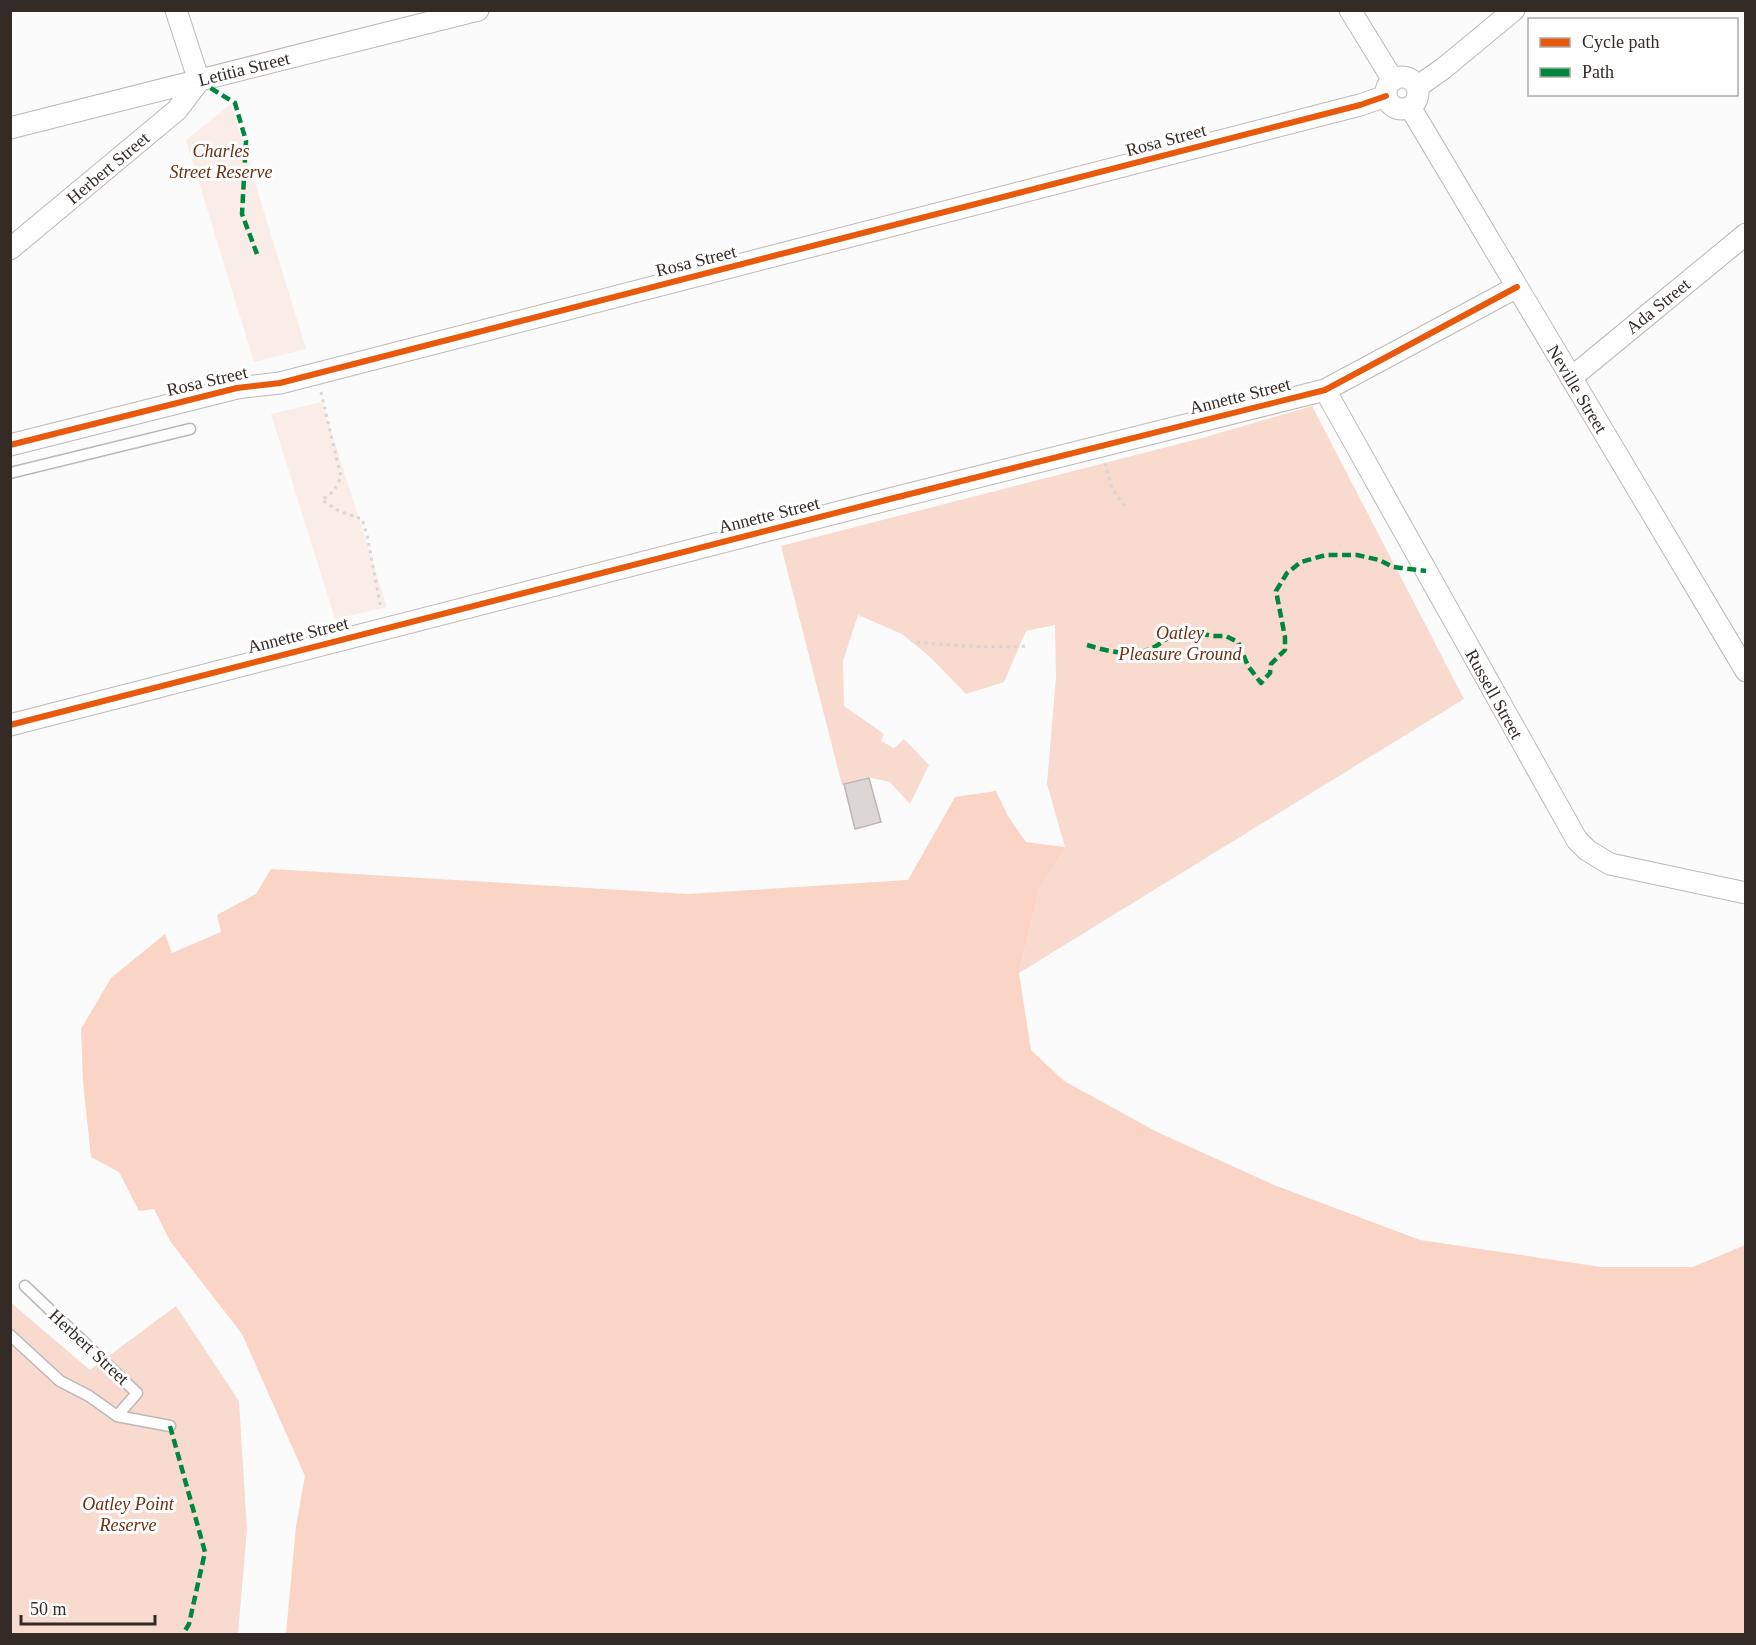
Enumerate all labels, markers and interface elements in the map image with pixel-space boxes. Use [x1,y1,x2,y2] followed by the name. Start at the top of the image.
[1528,18,1738,96] legend
[1582,32,1659,52] text: Cycle path
[196,48,292,90] street label: Letitia Street
[1582,62,1614,82] text: Path
[1124,120,1208,160] street label: Rosa Street
[63,128,153,208] street label: Herbert Street
[170,141,272,182] park label: Charles Street Reserve
[654,241,738,281] street label: Rosa Street
[1622,274,1694,338] street label: Ada Street
[1543,341,1611,437] street label: Neville Street
[165,362,249,400] street label: Rosa Street
[1187,374,1293,418] street label: Annette Street
[716,493,822,537] street label: Annette Street
[245,613,351,657] street label: Annette Street
[1117,623,1243,664] park label: Oatley Pleasure Ground
[1461,646,1527,742] street label: Russell Street
[45,1305,133,1389] street label: Herbert Street
[82,1494,175,1535] park label: Oatley Point Reserve
[21,1588,154,1626] scale bar
[30,1599,67,1619] text: 50 m

